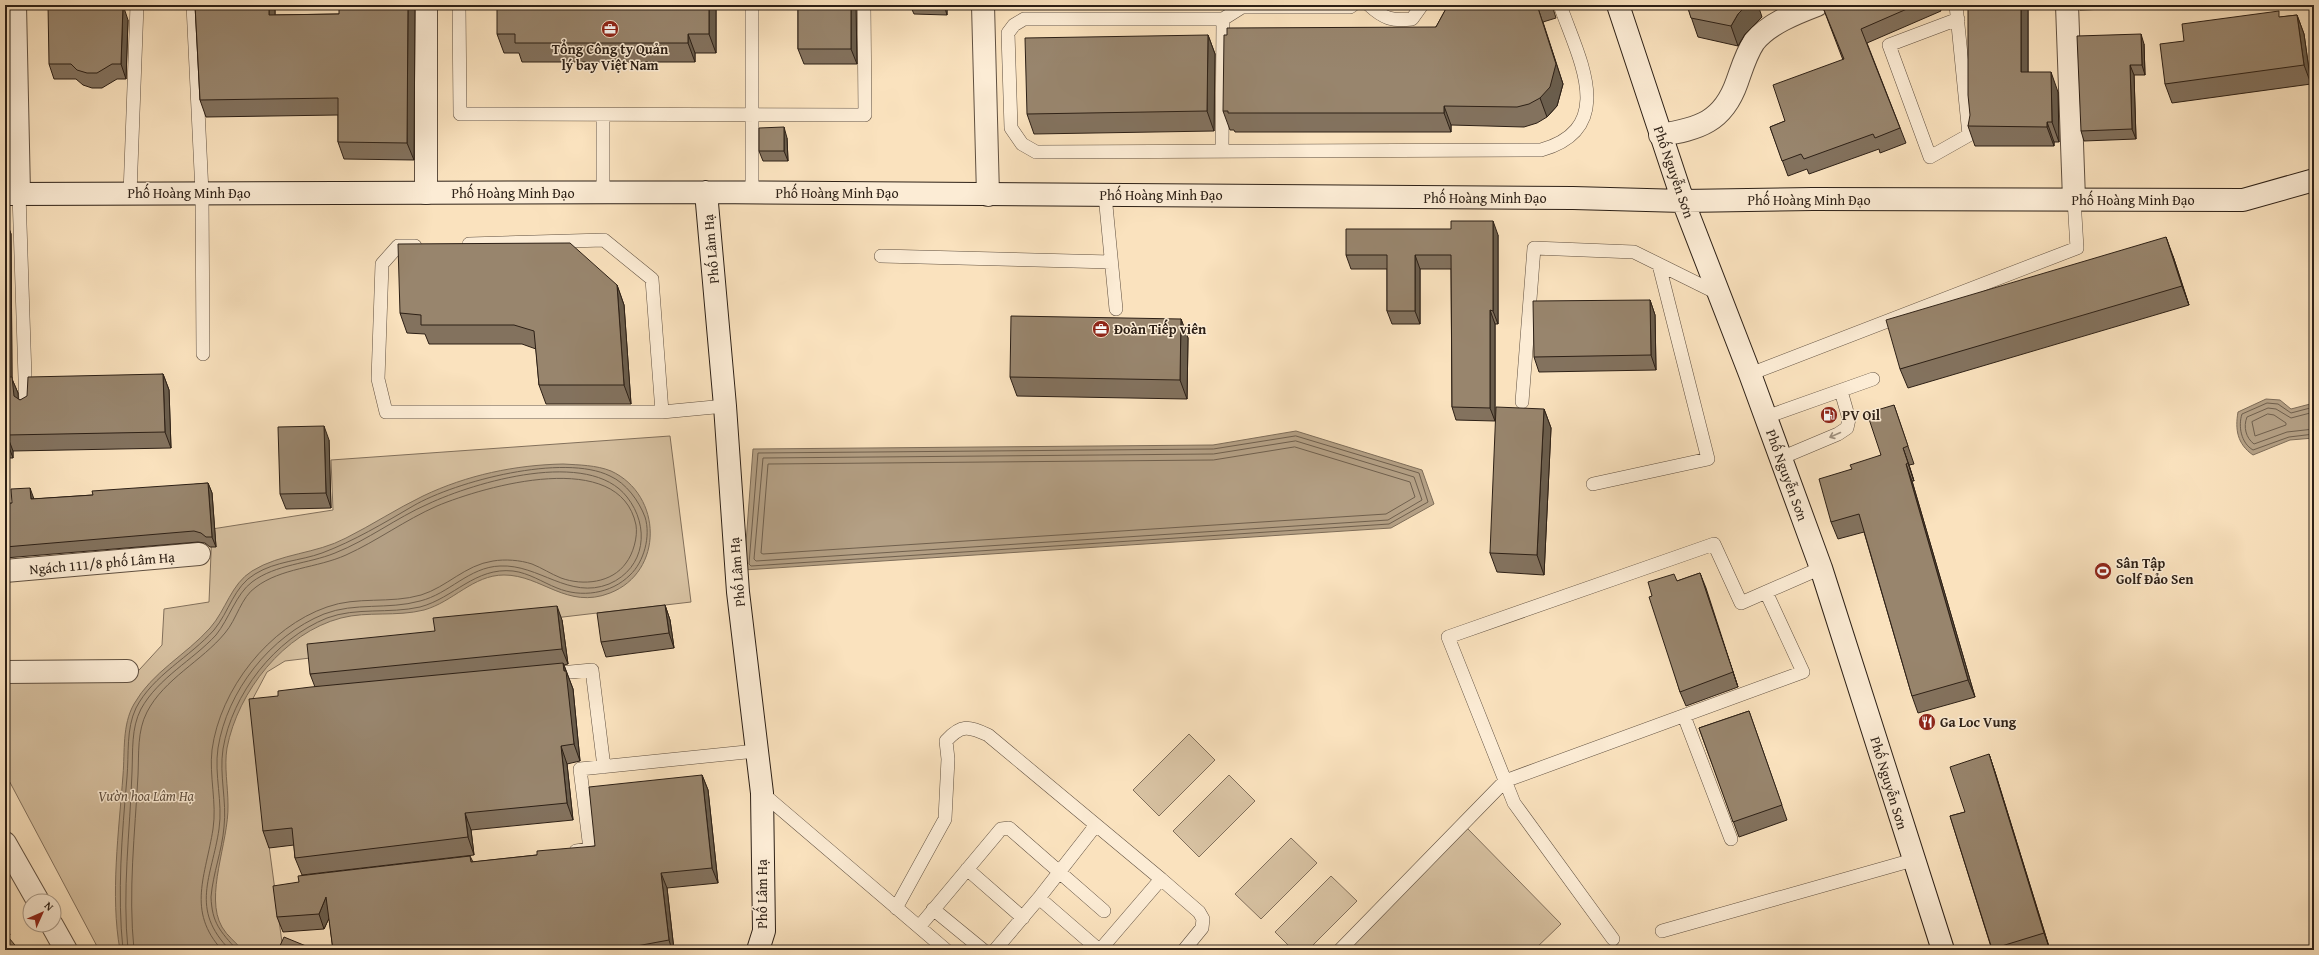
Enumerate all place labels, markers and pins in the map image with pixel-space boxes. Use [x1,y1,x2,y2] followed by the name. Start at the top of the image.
[600,19,620,39] office icon: Tổng Công ty Quản lý bay Việt Nam
[552,39,669,75] place label: Tổng Công ty Quản lý bay Việt Nam
[1091,319,1111,339] office icon: Đoàn Tiếp viên
[1114,319,1207,339] place label: Đoàn Tiếp viên
[1819,405,1839,425] fuel station icon: PV Oil
[1842,405,1881,425] place label: PV Oil
[2116,553,2194,589] place label: Sân Tập Golf Đảo Sen
[2093,561,2113,581] sports icon: Sân Tập Golf Đảo Sen
[1917,712,1937,732] restaurant icon: Ga Loc Vung
[1940,712,2017,732] place label: Ga Loc Vung

